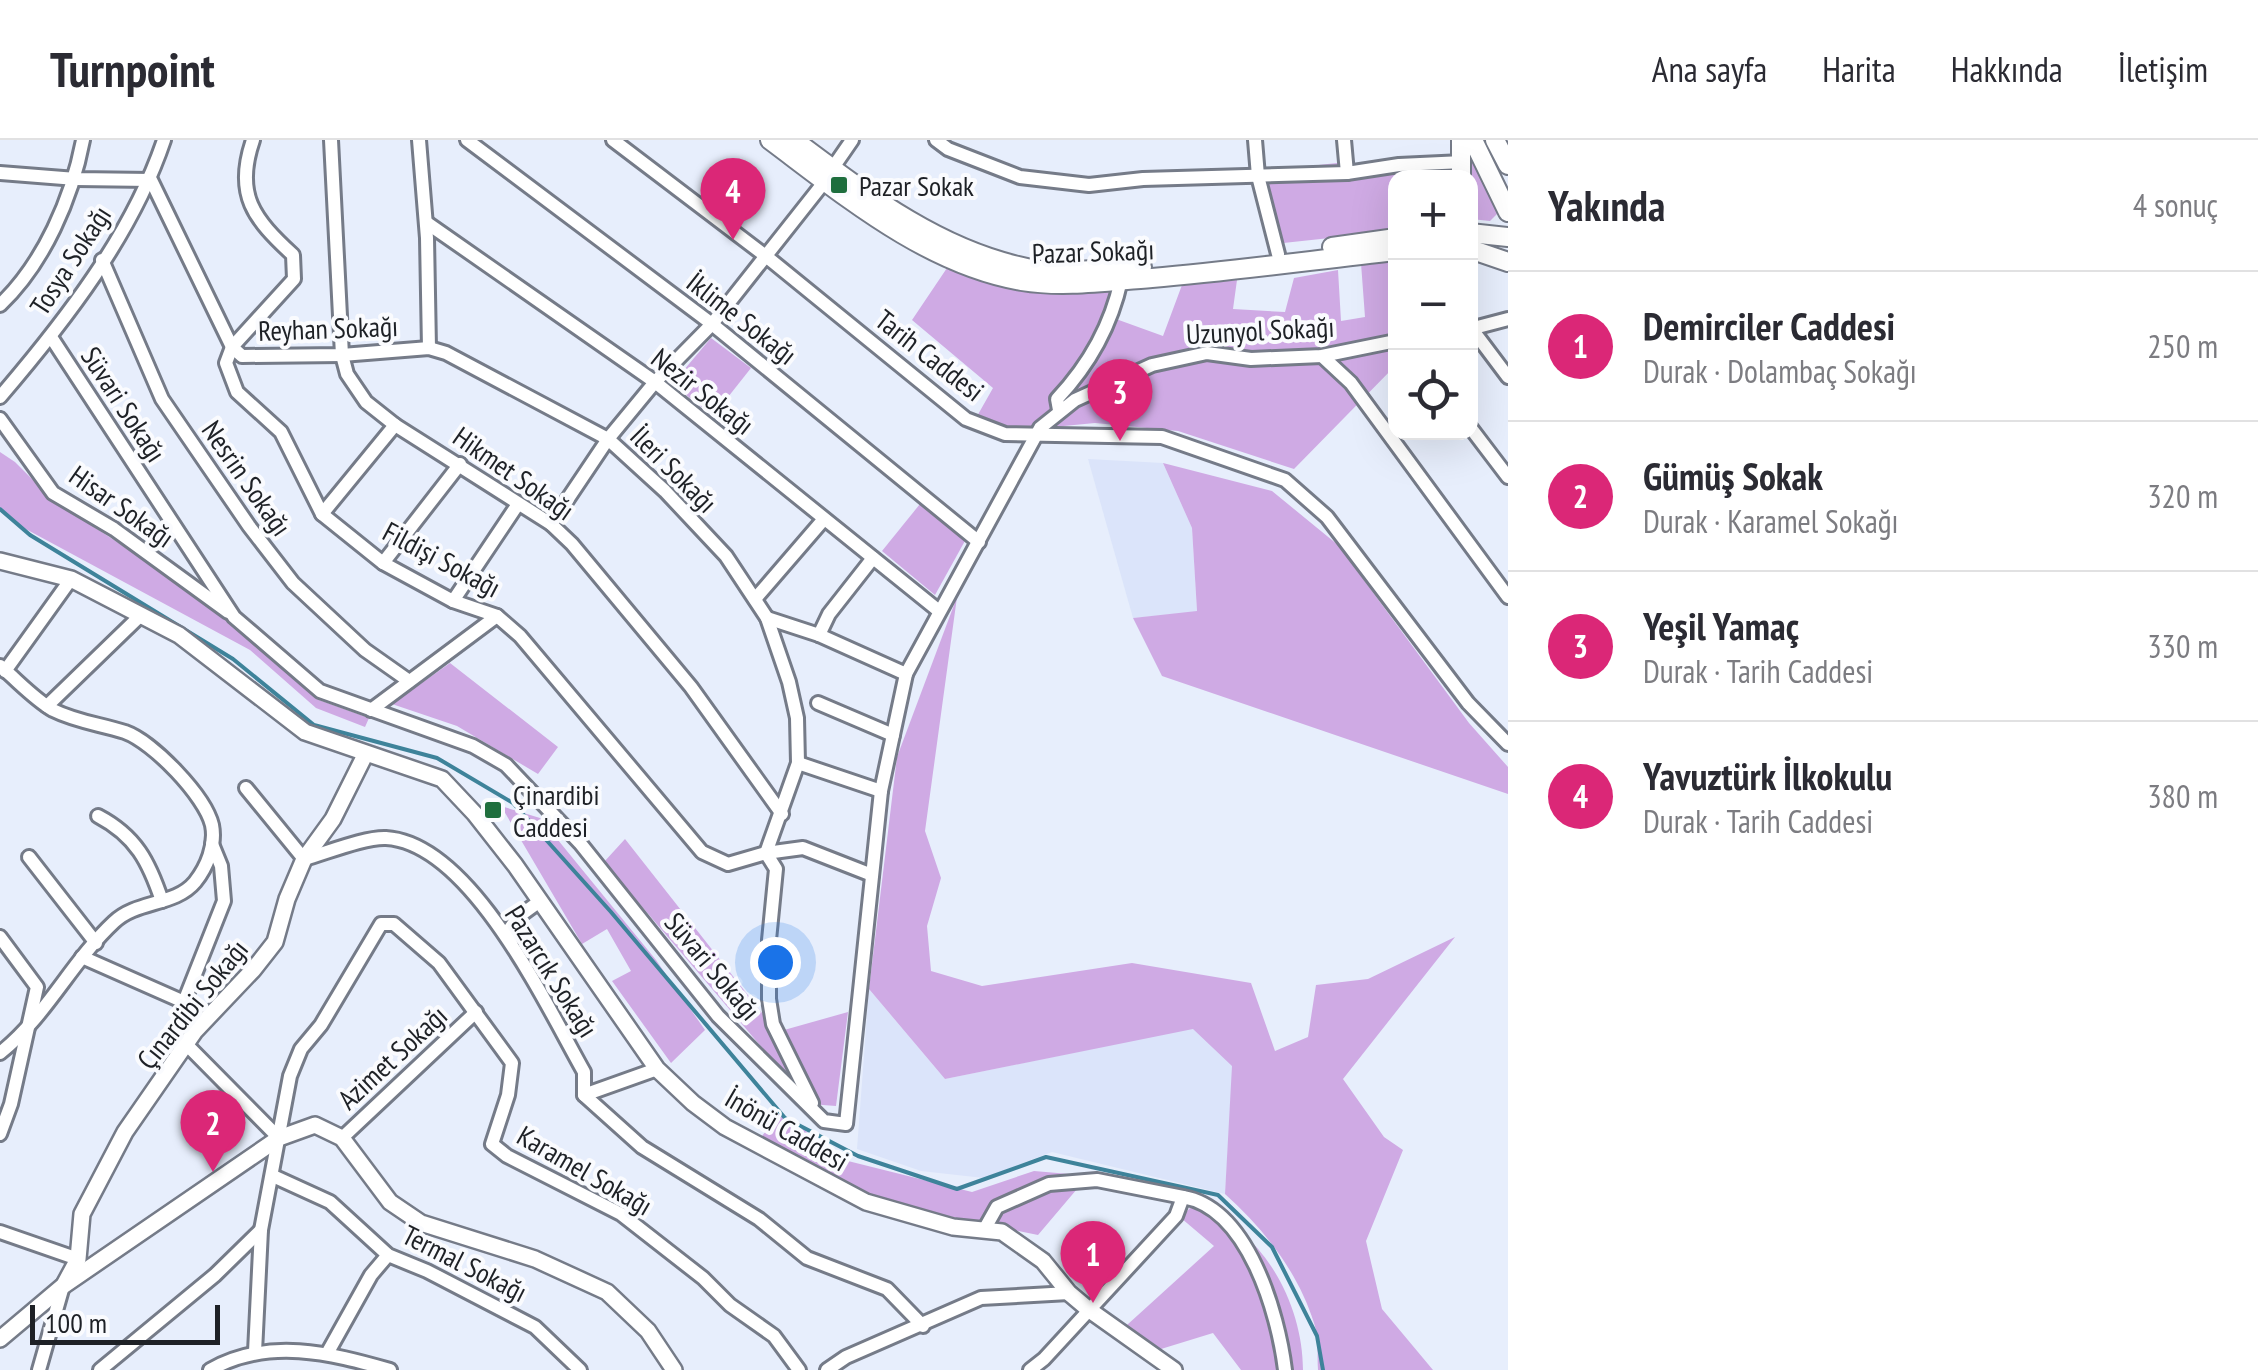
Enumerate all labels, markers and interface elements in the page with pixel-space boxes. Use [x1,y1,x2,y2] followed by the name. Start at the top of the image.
[50,38,215,100] text: Turnpoint
[1652,46,1767,92] text: Ana sayfa
[1822,46,1896,92] text: Harita
[1951,46,2063,92] text: Hakkında
[2118,46,2208,92] text: İletişim
[700,158,766,240] pin: 4
[859,167,974,204] place label: Pazar Sokak
[1388,170,1478,440] map controls
[1388,170,1478,260] button: +
[828,174,850,196] marker: Pazar Sokak
[1548,178,1665,233] text: Yakında
[2133,184,2218,226] text: 4 sonuç
[21,198,119,322] street label: Tosya Sokağı
[1031,230,1155,272] street label: Pazar Sokağı
[1388,260,1478,350] button: −
[679,263,805,373] street label: İklime Sokağı
[868,301,992,409] street label: Tarih Caddesi
[1643,301,1895,350] text: Demirciler Caddesi
[257,307,399,349] street label: Reyhan Sokağı
[1185,308,1335,352] street label: Uzunyol Sokağı
[1573,325,1588,367] text: 1
[2147,325,2218,367] text: 250 m
[73,339,175,469] street label: Süvari Sokağı
[644,339,762,443] street label: Nezir Sokağı
[1388,350,1478,440] button: locate
[1643,350,1917,392] text: Durak · Dolambaç Sokağı
[1088,358,1152,441] pin: 3
[194,413,300,543] street label: Nesrin Sokağı
[446,418,582,528] street label: Hikmet Sokağı
[623,418,725,520] street label: İleri Sokağı
[1643,451,1823,500] text: Gümüş Sokak
[62,457,182,555] street label: Hisar Sokağı
[1573,475,1588,517] text: 2
[2147,475,2218,517] text: 320 m
[1643,500,1899,542] text: Durak · Karamel Sokağı
[377,513,507,605] street label: Fildişi Sokağı
[1643,601,1799,650] text: Yeşil Yamaç
[1573,625,1588,667] text: 3
[2147,625,2218,667] text: 330 m
[1643,650,1873,692] text: Durak · Tarih Caddesi
[1643,751,1892,800] text: Yavuztürk İlkokulu
[1573,775,1588,817] text: 4
[2147,775,2218,817] text: 380 m
[513,776,600,845] place label: Çinardibi Caddesi
[482,799,504,821] marker: Çinardibi Caddesi
[1643,800,1873,842] text: Durak · Tarih Caddesi
[497,898,607,1044] street label: Pazarcık Sokağı
[657,904,769,1028] street label: Süvari Sokağı
[128,931,256,1077] street label: Çınardibi Sokağı
[750,937,801,988] your location
[329,997,455,1117] street label: Azimet Sokağı
[719,1079,855,1179] street label: İnönü Caddesi
[180,1090,246,1172] pin: 2
[511,1117,659,1223] street label: Karamel Sokağı
[396,1216,534,1310] street label: Termal Sokağı
[1060,1220,1126,1303] pin: 1
[30,1300,220,1344] scale bar
[45,1304,107,1341] text: 100 m

